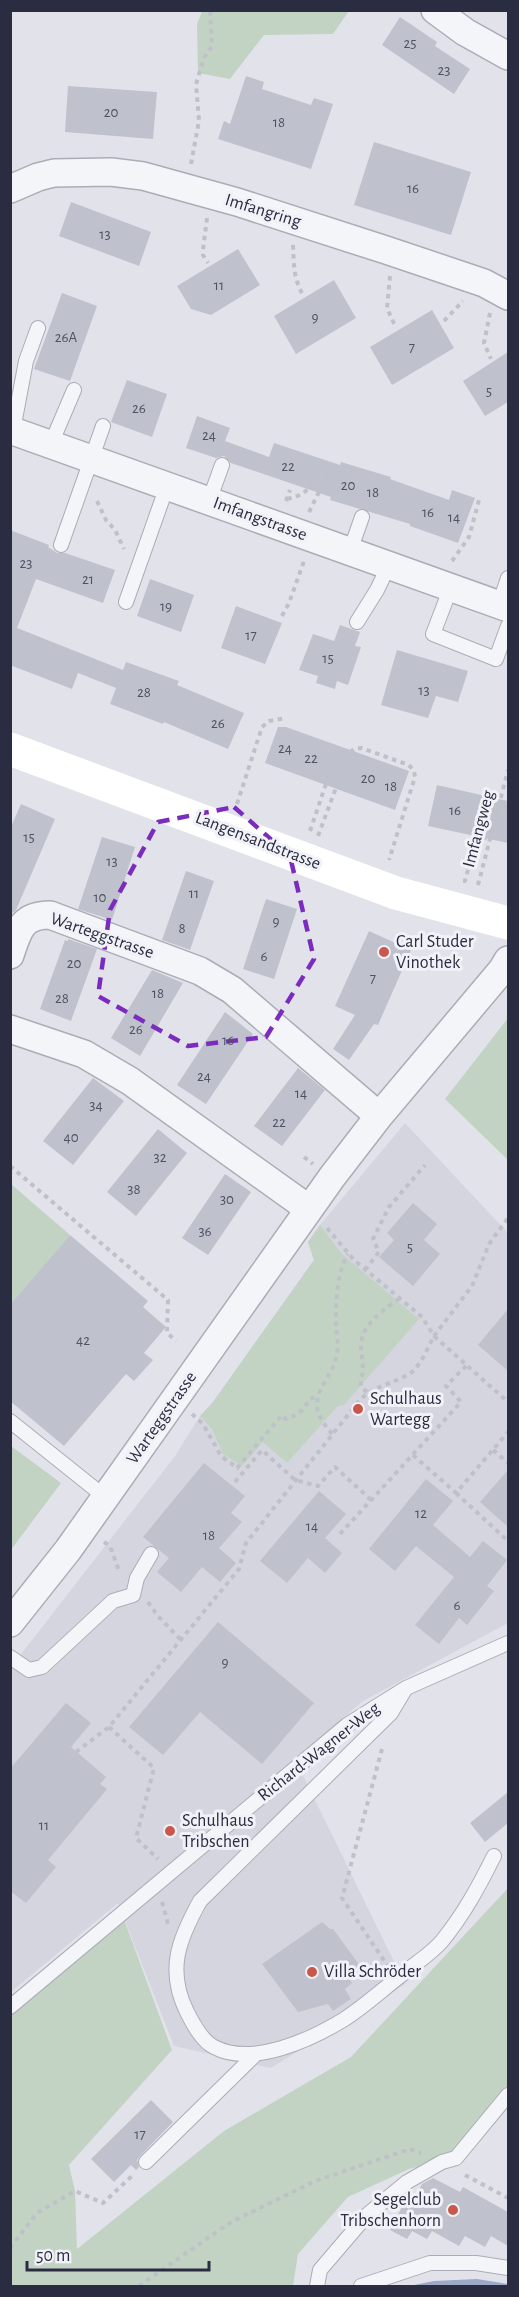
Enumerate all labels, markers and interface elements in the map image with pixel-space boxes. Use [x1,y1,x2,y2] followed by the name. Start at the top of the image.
[403,36,417,51] house number: 25
[437,63,451,78] house number: 23
[104,105,118,120] house number: 20
[273,115,285,130] house number: 18
[407,181,419,196] house number: 16
[223,191,303,231] street label: Imfangring
[99,227,111,242] house number: 13
[214,278,224,293] house number: 11
[311,310,319,325] house number: 9
[55,330,78,345] house number: 26A
[409,340,415,355] house number: 7
[486,384,492,399] house number: 5
[132,401,146,416] house number: 26
[202,428,216,443] house number: 24
[281,459,295,474] house number: 22
[341,478,355,493] house number: 20
[367,485,379,500] house number: 18
[211,494,309,544] street label: Imfangstrasse
[422,505,434,520] house number: 16
[448,510,460,525] house number: 14
[19,556,33,571] house number: 23
[82,572,94,587] house number: 21
[160,599,172,614] house number: 19
[245,628,257,643] house number: 17
[322,651,334,666] house number: 15
[418,683,430,698] house number: 13
[137,685,151,700] house number: 28
[211,716,225,731] house number: 26
[278,741,292,756] house number: 24
[304,751,318,766] house number: 22
[361,771,375,786] house number: 20
[385,779,397,794] house number: 18
[460,788,498,870] street label: Imfangweg
[449,803,461,818] house number: 16
[193,809,323,873] street label: Langensandstrasse
[23,830,35,845] house number: 15
[106,854,118,869] house number: 13
[189,886,199,901] house number: 11
[93,890,107,905] house number: 10
[48,910,156,962] street label: Warteggstrasse
[272,914,280,929] house number: 9
[178,921,186,936] house number: 8
[396,933,474,972] place label: Carl Studer Vinothek
[377,945,391,959] marker: Carl Studer Vinothek
[260,949,268,964] house number: 6
[67,956,81,971] house number: 20
[370,971,376,986] house number: 7
[152,986,164,1001] house number: 18
[55,991,69,1006] house number: 28
[129,1022,143,1037] house number: 26
[222,1033,234,1048] house number: 16
[197,1069,211,1084] house number: 24
[295,1086,307,1101] house number: 14
[89,1098,103,1113] house number: 34
[272,1115,286,1130] house number: 22
[63,1130,79,1145] house number: 40
[153,1150,167,1165] house number: 32
[127,1182,141,1197] house number: 38
[220,1192,234,1207] house number: 30
[198,1224,212,1239] house number: 36
[407,1240,413,1255] house number: 5
[76,1333,90,1348] house number: 42
[124,1369,200,1467] street label: Warteggstrasse
[370,1390,442,1429] place label: Schulhaus Wartegg
[351,1402,365,1416] marker: Schulhaus Wartegg
[415,1506,427,1521] house number: 12
[306,1519,318,1534] house number: 14
[203,1528,215,1543] house number: 18
[453,1598,461,1613] house number: 6
[221,1655,229,1670] house number: 9
[255,1699,383,1805] street label: Richard-Wagner-Weg
[182,1812,254,1851] place label: Schulhaus Tribschen
[39,1818,49,1833] house number: 11
[163,1824,177,1838] marker: Schulhaus Tribschen
[324,1963,421,1981] place label: Villa Schröder
[305,1965,319,1979] marker: Villa Schröder
[134,2127,146,2142] house number: 17
[340,2191,441,2230] place label: Segelclub Tribschenhorn
[446,2203,460,2217] marker: Segelclub Tribschenhorn
[27,2234,208,2272] scale bar
[36,2247,70,2265] text: 50 m

